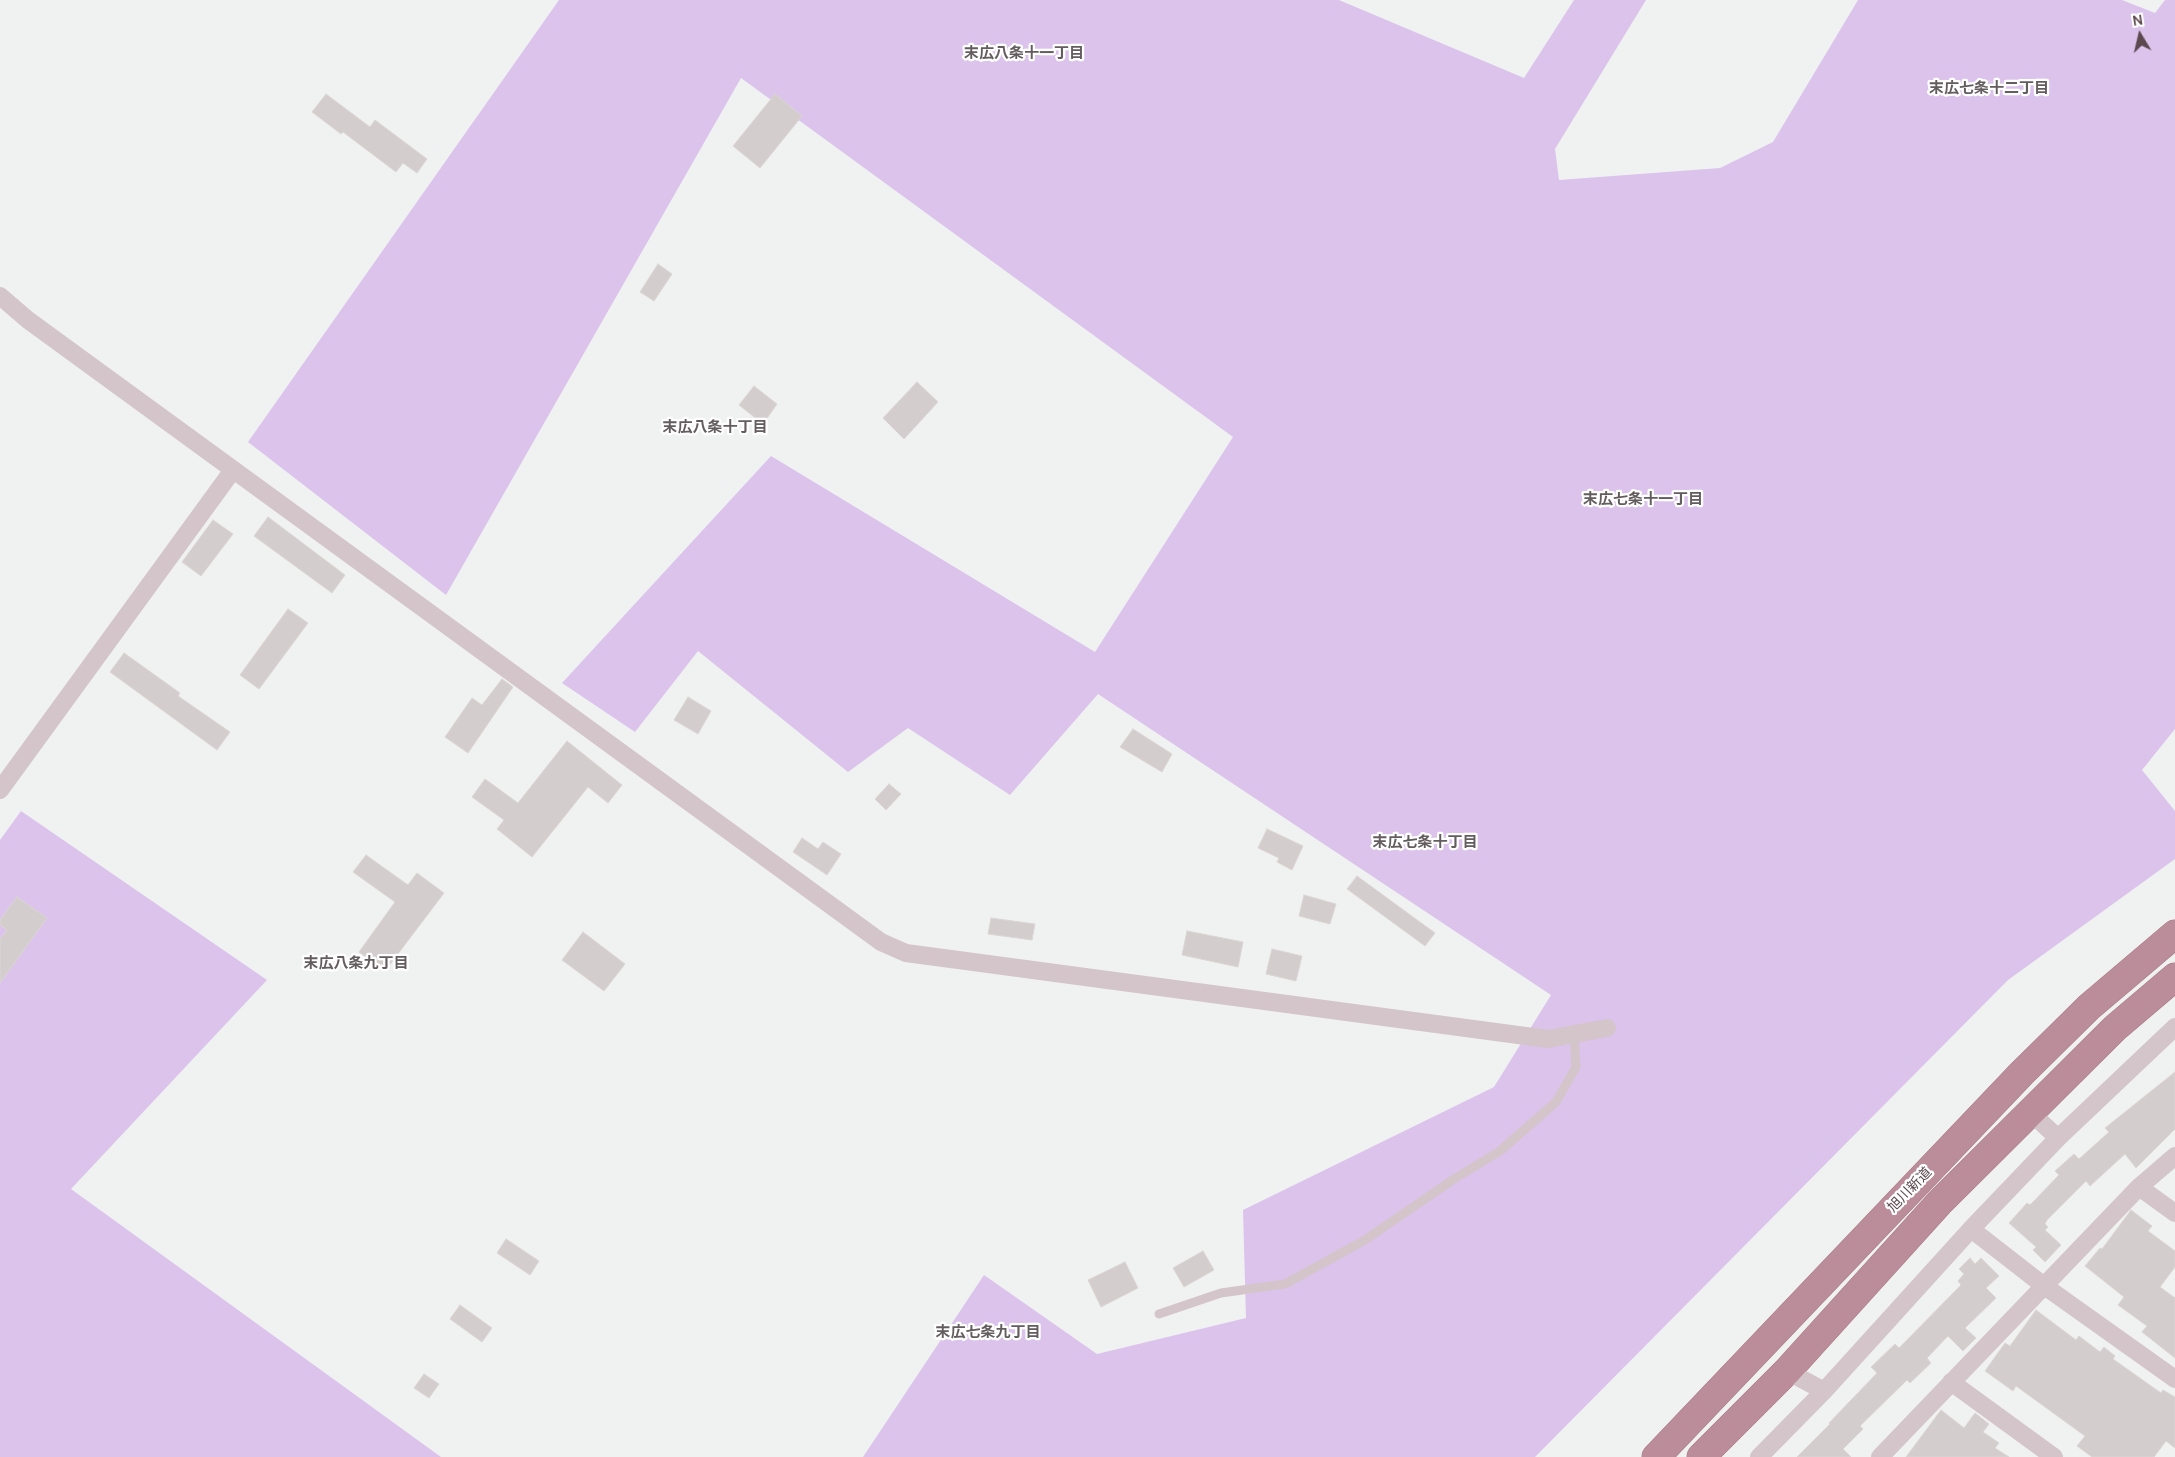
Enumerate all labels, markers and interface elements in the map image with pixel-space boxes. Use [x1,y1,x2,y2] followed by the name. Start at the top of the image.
[2115,10,2165,60] north arrow
[2131,10,2144,30] text: N
[964,45,1084,63] district label: 末広八条十一丁目
[1929,80,2049,98] district label: 末広七条十二丁目
[663,419,767,437] district label: 末広八条十丁目
[1583,491,1703,509] district label: 末広七条十一丁目
[1373,834,1477,852] district label: 末広七条十丁目
[304,955,408,973] district label: 末広八条九丁目
[1885,1164,1935,1216] street label: 旭川新道
[936,1324,1040,1342] district label: 末広七条九丁目

